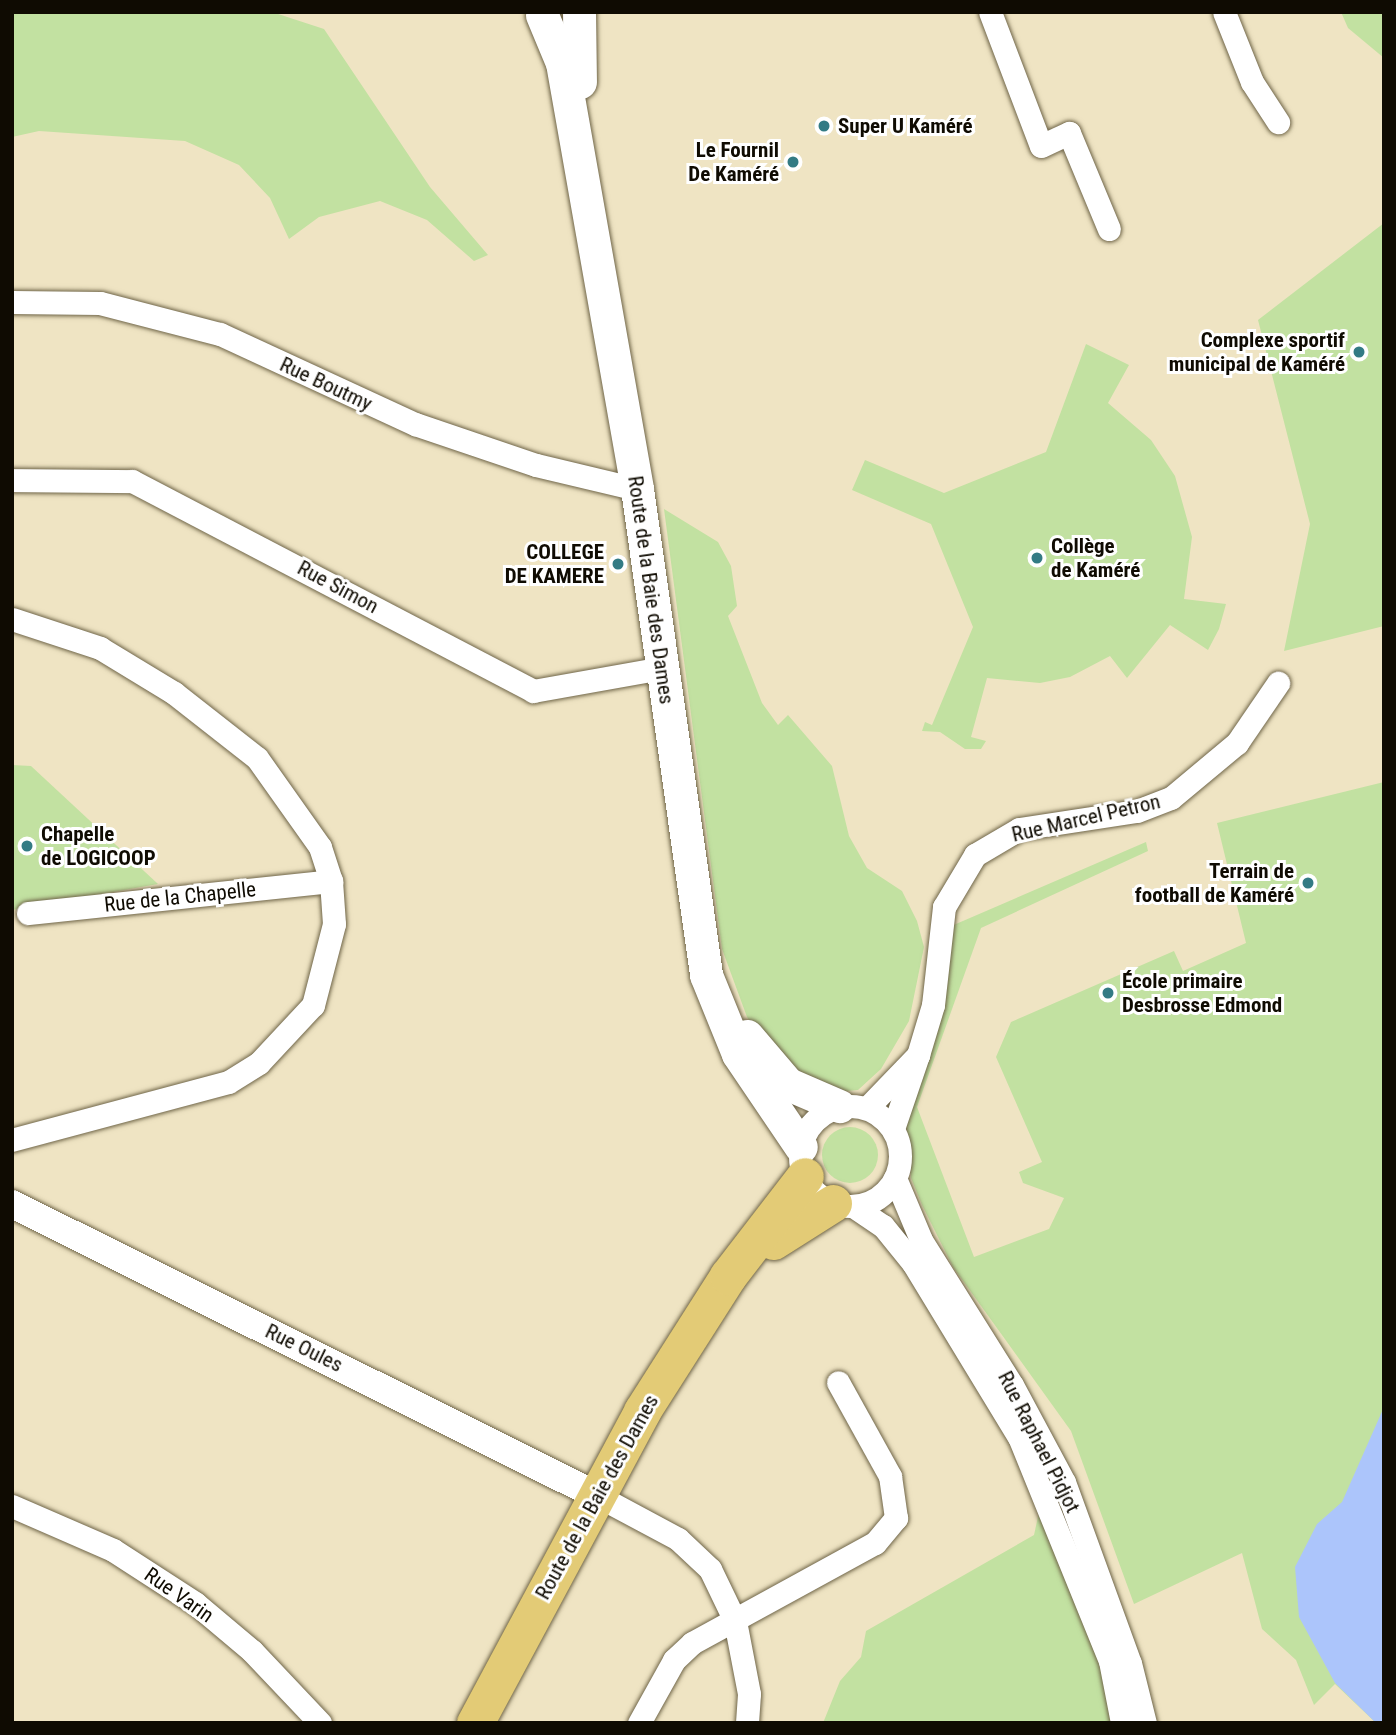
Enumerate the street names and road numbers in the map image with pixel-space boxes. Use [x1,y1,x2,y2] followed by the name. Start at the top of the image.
[276,352,376,416] street label: Rue Boutmy
[622,474,680,706] street label: Route de la Baie des Dames
[293,555,383,619] street label: Rue Simon
[1009,789,1163,847] street label: Rue Marcel Petron
[103,876,257,918] street label: Rue de la Chapelle
[261,1318,347,1378] street label: Rue Oules
[992,1367,1086,1517] street label: Rue Raphael Pidjot
[530,1390,664,1604] street label: Route de la Baie des Dames
[140,1562,218,1628] street label: Rue Varin

